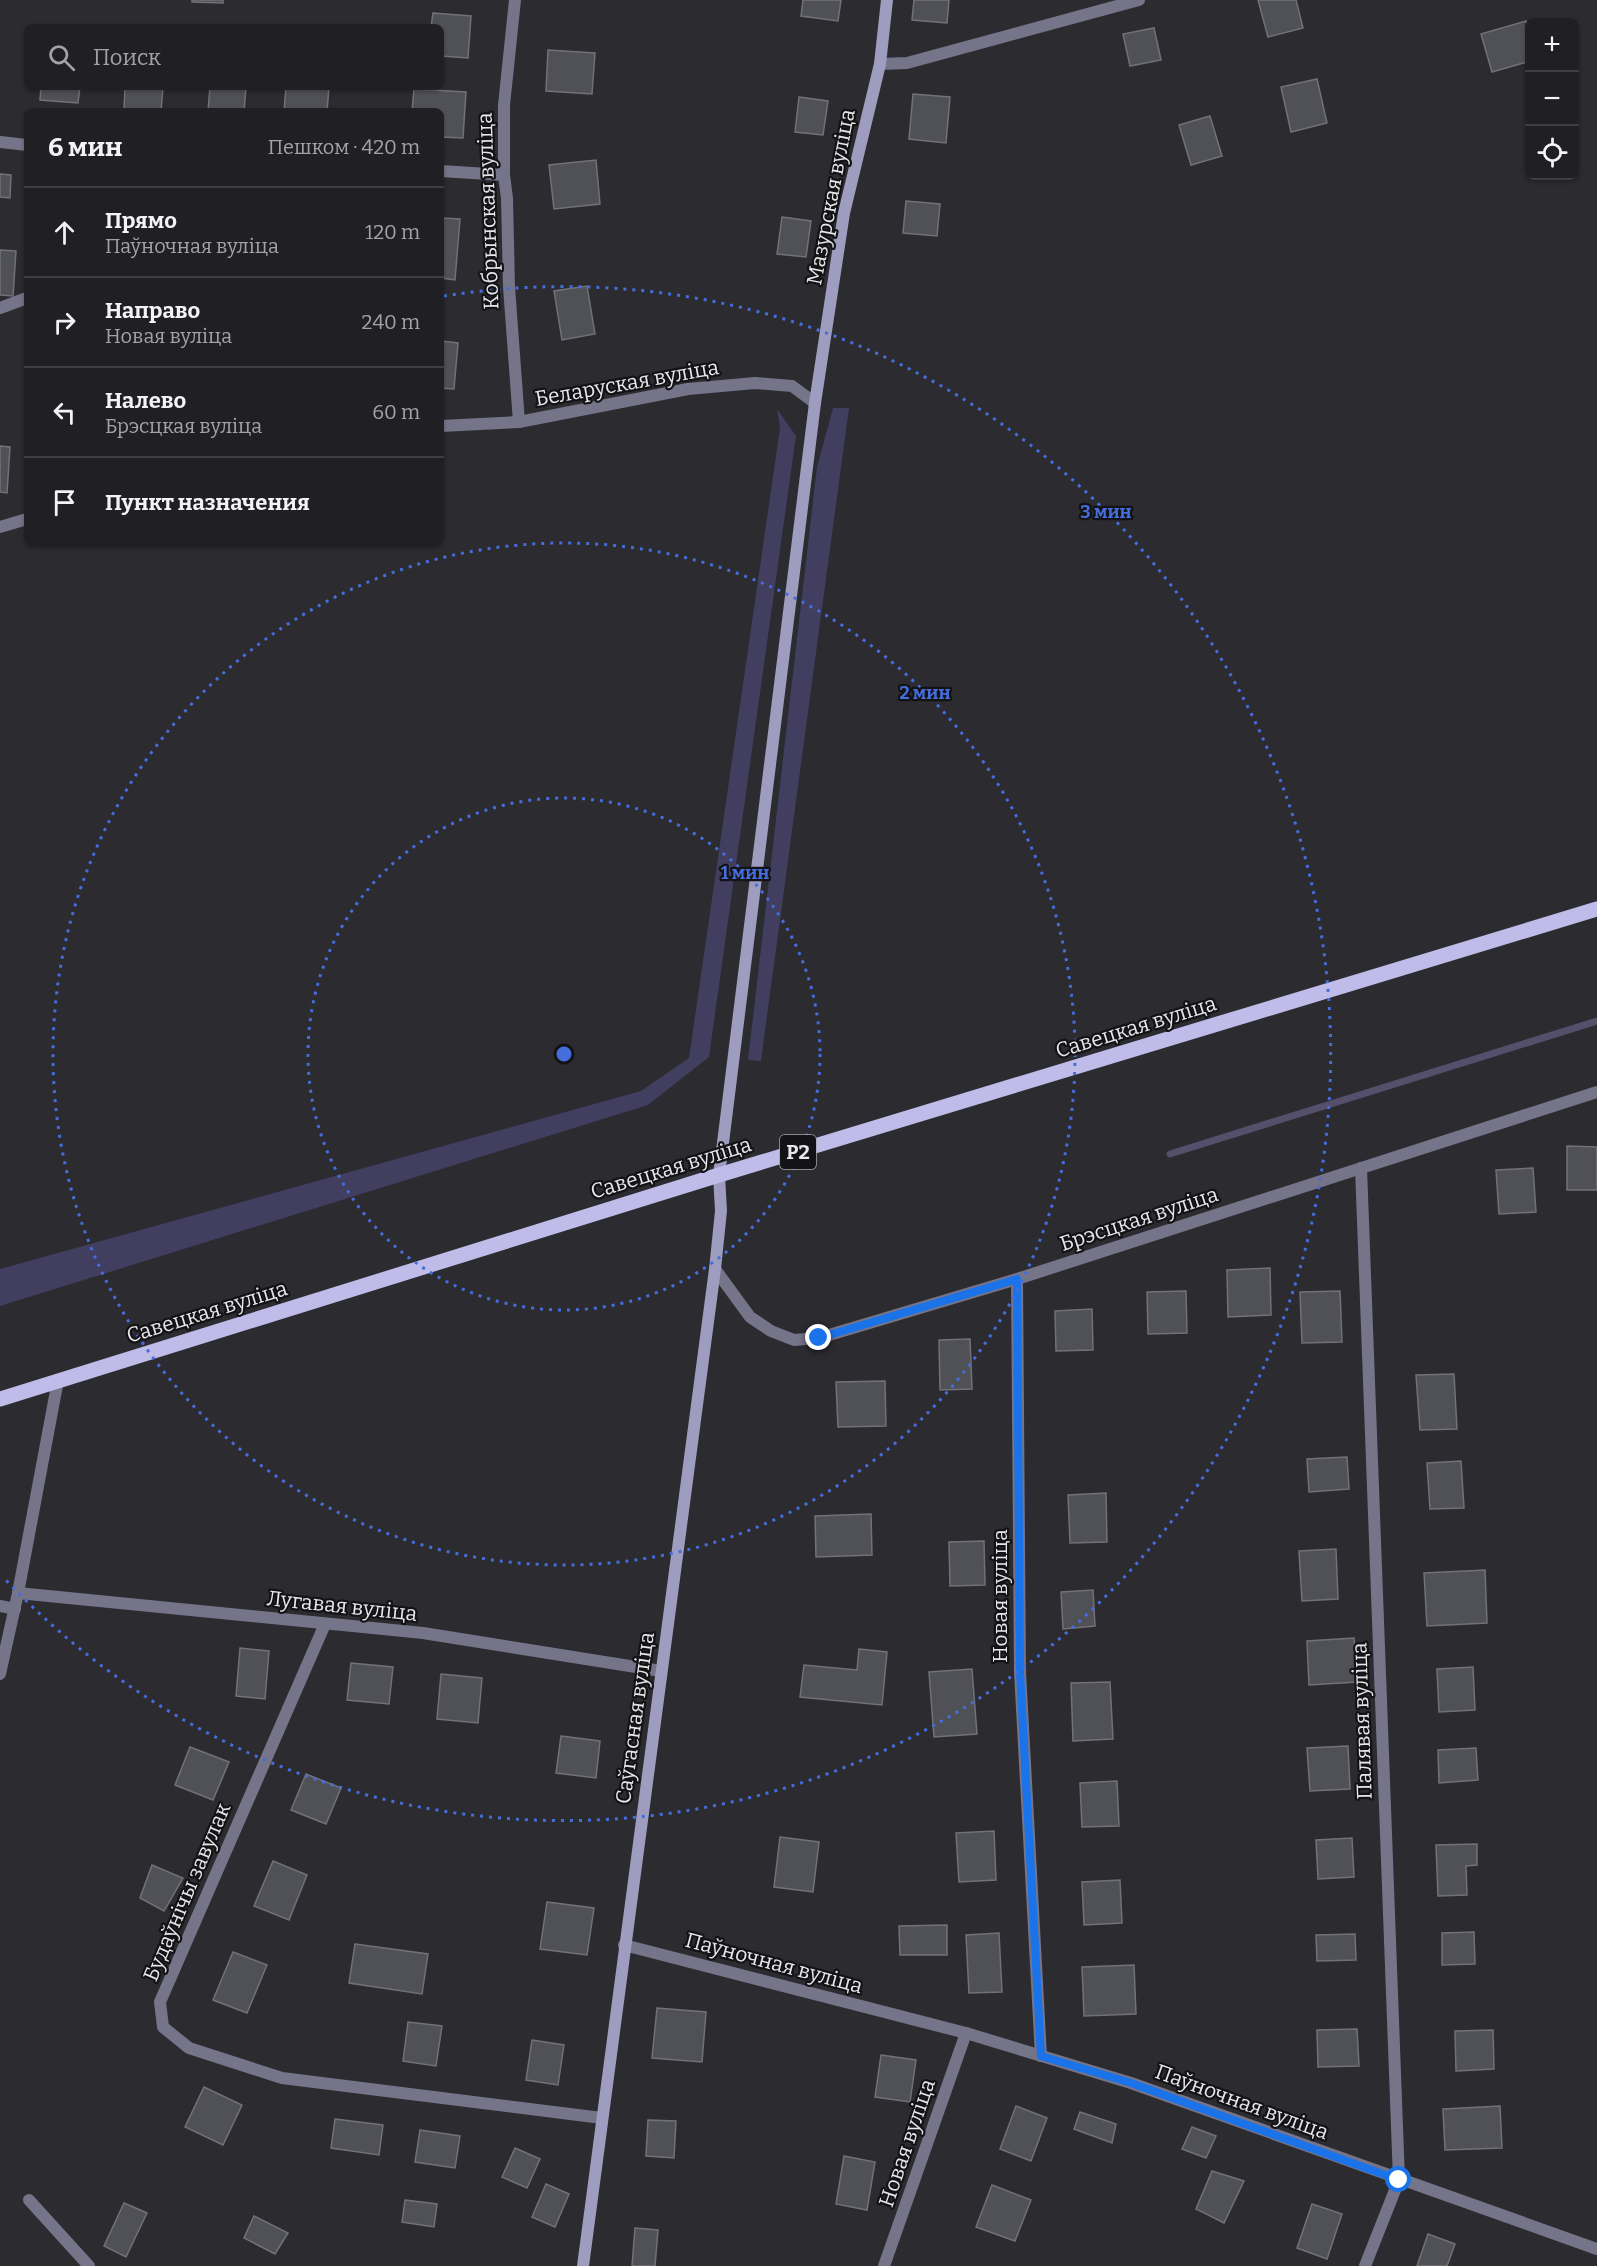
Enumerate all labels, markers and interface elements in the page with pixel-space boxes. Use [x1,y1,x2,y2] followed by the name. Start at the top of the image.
[1525,18,1579,180] map controls
[1525,18,1579,72] button: +
[24,24,444,90] search box
[45,41,78,74] icon: search
[93,44,161,71] text: Поиск
[1525,72,1579,126] button: −
[801,106,861,287] street label: Мазурская вуліца
[472,112,504,310] street label: Кобрынская вуліца
[1525,126,1579,180] button: locate
[48,132,123,163] text: 6 мин
[268,135,420,159] text: Пешком · 420 m
[105,207,177,234] text: Прямо
[48,216,81,249] icon: ahead
[365,220,420,244] text: 120 m
[105,234,279,258] text: Паўночная вуліца
[105,297,200,324] text: Направо
[48,306,81,339] icon: right
[362,310,420,334] text: 240 m
[105,324,232,348] text: Новая вуліца
[533,354,721,412] street label: Беларуская вуліца
[105,387,186,414] text: Налево
[48,396,81,429] icon: left
[372,400,420,424] text: 60 m
[105,414,262,438] text: Брэсцкая вуліца
[48,486,81,519] icon: arrive
[105,489,310,516] text: Пункт назначения
[1080,501,1132,523] text: 3 мин
[899,682,951,704] text: 2 мин
[721,862,769,884] text: 1 мин
[1052,990,1220,1064] street label: Савецкая вуліца
[554,1044,574,1064] centre of rings
[587,1131,755,1205] street label: Савецкая вуліца
[780,1135,816,1169] road number: Р2
[1057,1181,1222,1257] street label: Брэсцкая вуліца
[123,1275,291,1349] street label: Савецкая вуліца
[805,1324,831,1350] route end
[987,1529,1013,1663] street label: Новая вуліца
[266,1585,419,1627] street label: Лугавая вуліца
[610,1630,660,1806] street label: Саўгасная вуліца
[1346,1642,1378,1800] street label: Палявая вуліца
[138,1798,237,1985] street label: Будаўнічы завулак
[682,1927,866,1999] street label: Паўночная вуліца
[1152,2059,1333,2146] street label: Паўночная вуліца
[873,2075,941,2210] street label: Новая вуліца
[1385,2166,1411,2192] route start

